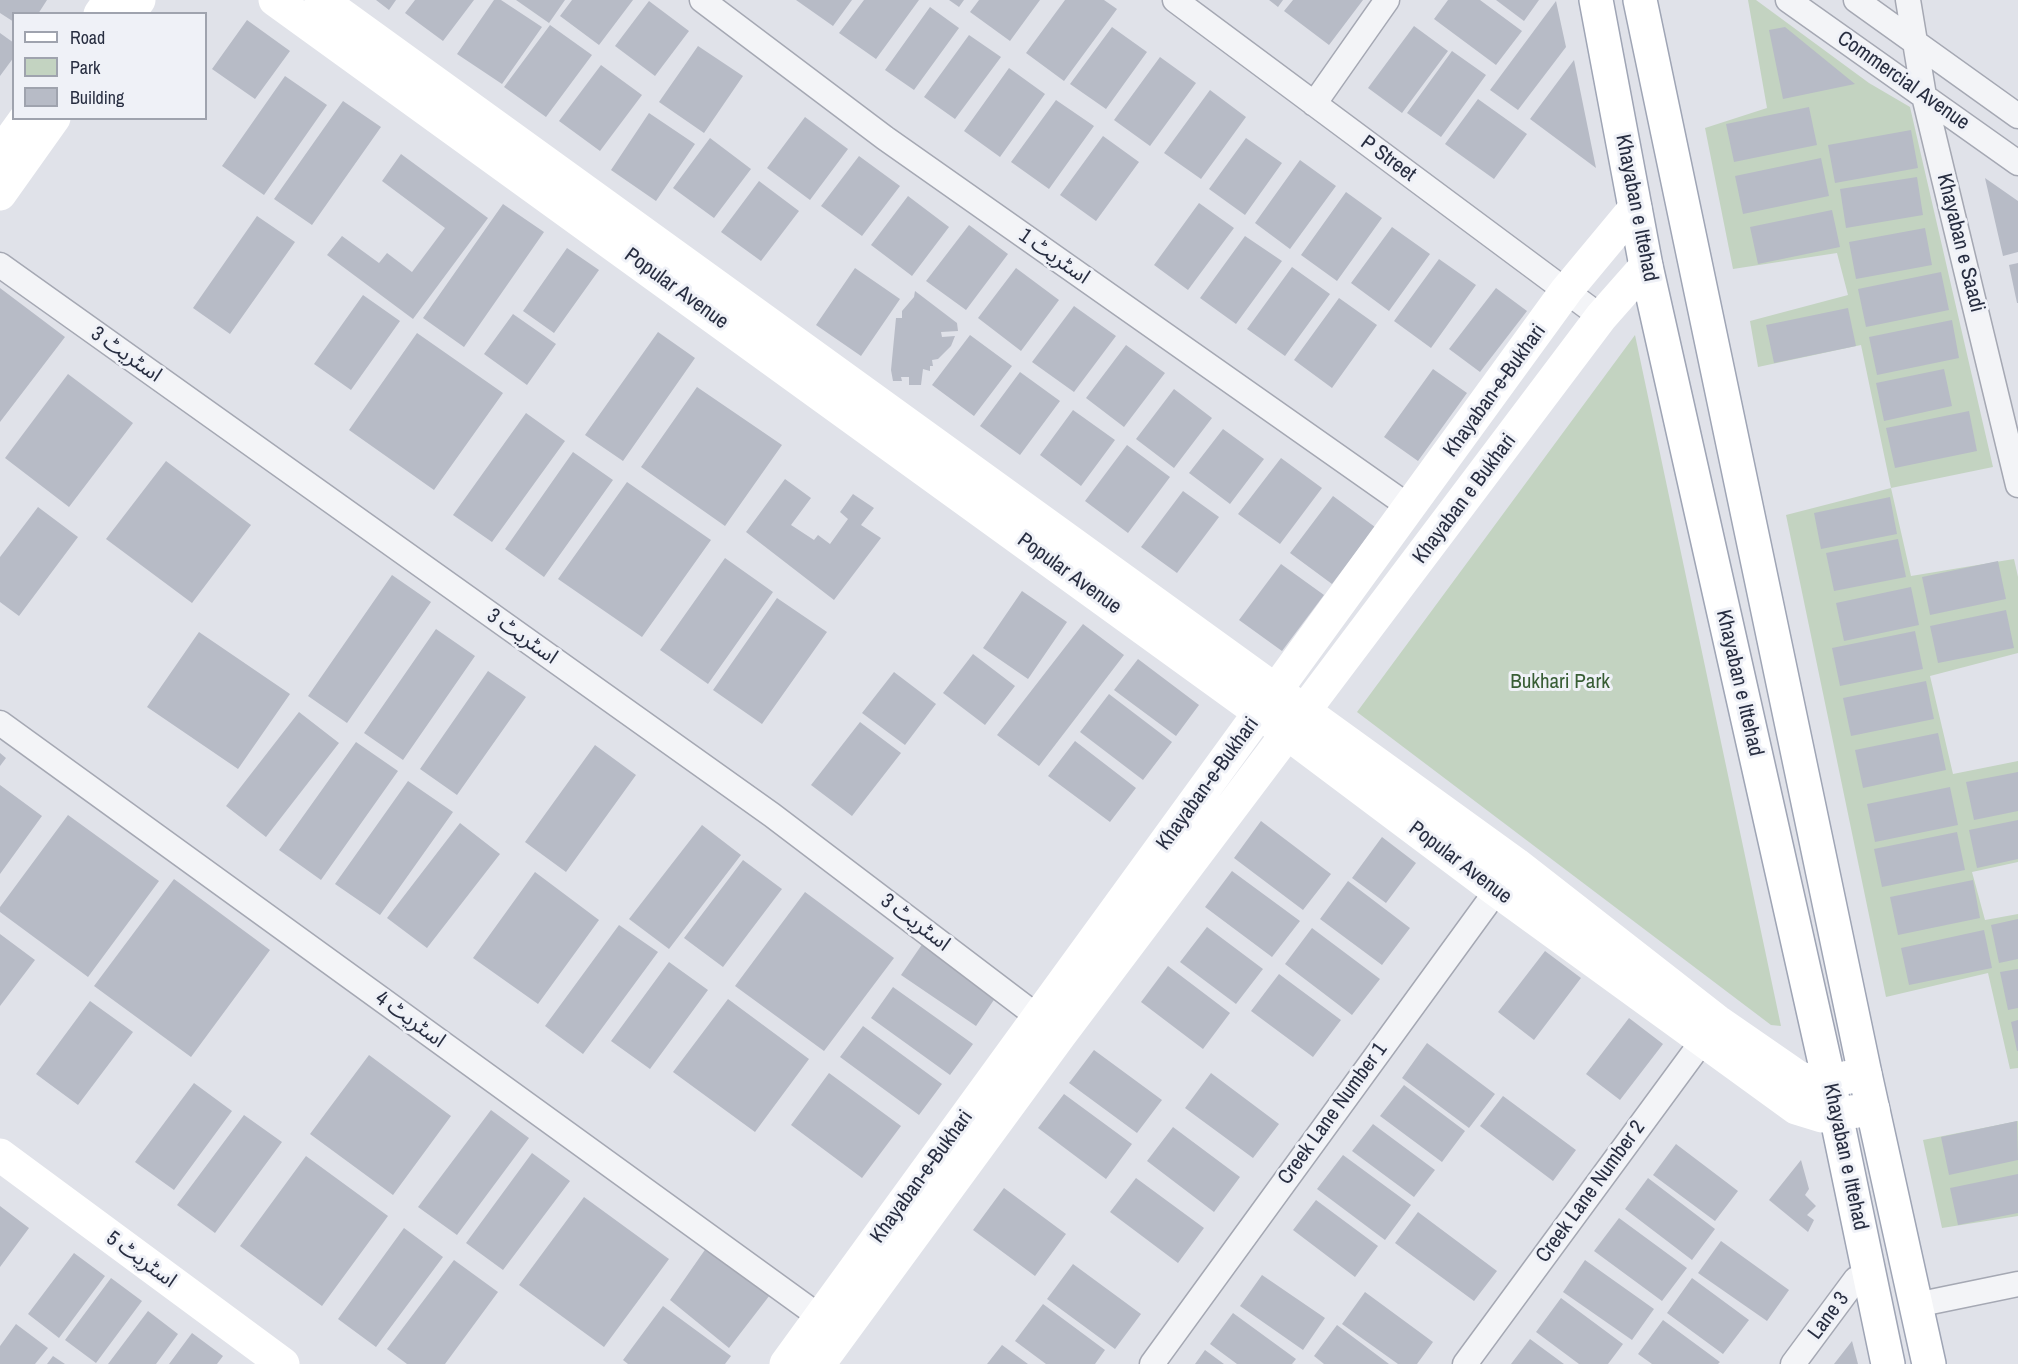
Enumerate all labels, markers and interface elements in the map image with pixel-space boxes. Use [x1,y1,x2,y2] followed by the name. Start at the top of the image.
[12,12,207,120] legend
[70,25,105,50] text: Road
[1832,26,1974,136] street label: Commercial Avenue
[70,55,100,80] text: Park
[70,85,124,110] text: Building
[1355,131,1421,187] street label: P Street
[1609,132,1663,284] street label: Khayaban e Ittehad
[1931,171,1989,315] street label: Khayaban e Saadi
[1014,224,1094,290] street label: اسٹریٹ 1
[619,243,733,335] street label: Popular Avenue
[1438,320,1552,462] street label: Khayaban-e-Bukhari
[86,322,166,388] street label: اسٹریٹ 3
[1408,429,1522,569] street label: Khayaban e Bukhari
[1012,528,1126,620] street label: Popular Avenue
[482,604,562,670] street label: اسٹریٹ 3
[1710,607,1768,759] street label: Khayaban e Ittehad
[1510,669,1610,695] park label: Bukhari Park
[1151,713,1265,855] street label: Khayaban-e-Bukhari
[1404,816,1516,910] street label: Popular Avenue
[875,889,955,957] street label: اسٹریٹ 3
[370,986,450,1054] street label: اسٹریٹ 4
[1273,1038,1393,1190] street label: Creek Lane Number 1
[1817,1081,1873,1233] street label: Khayaban e Ittehad
[865,1106,979,1248] street label: Khayaban-e-Bukhari
[1531,1116,1651,1268] street label: Creek Lane Number 2
[101,1226,181,1294] street label: اسٹریٹ 5
[1803,1287,1855,1345] street label: Lane 3

